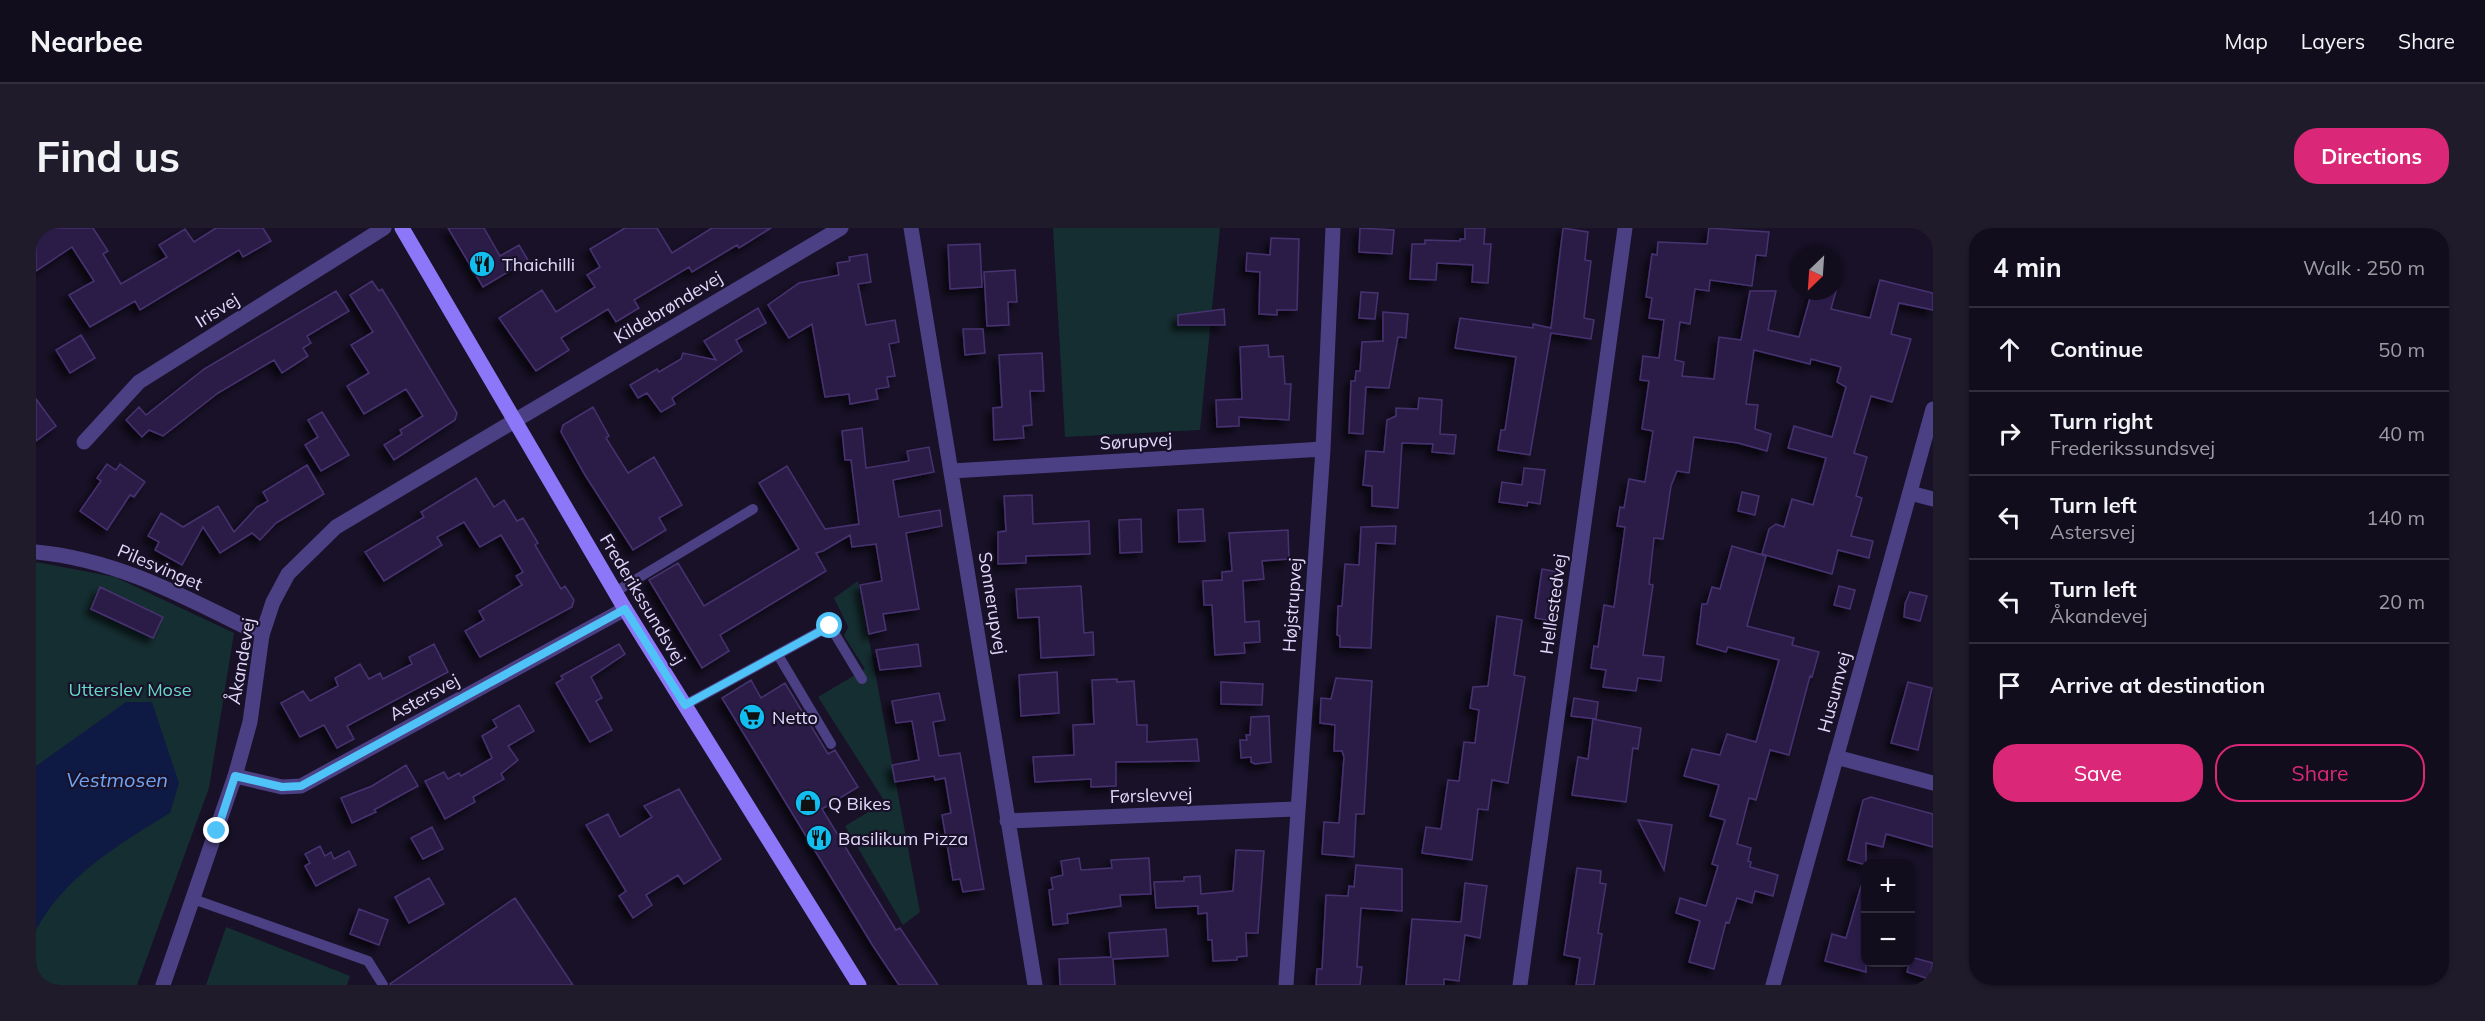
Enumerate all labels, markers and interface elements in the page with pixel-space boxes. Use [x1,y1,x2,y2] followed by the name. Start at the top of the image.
[30,24,143,59] text: Nearbee
[2225,28,2268,54] text: Map
[2301,28,2365,54] text: Layers
[2398,28,2455,54] text: Share
[2294,128,2449,184] button: Directions
[36,130,180,183] text: Find us
[1789,246,1843,300] north arrow
[467,249,497,279] restaurant icon: Thaichilli
[1993,251,2062,284] text: 4 min
[502,253,575,276] place label: Thaichilli
[2303,255,2425,280] text: Walk · 250 m
[610,266,726,348] street label: Kildebrøndevej
[191,288,243,332] street label: Irisvej
[1993,333,2026,366] icon: ahead
[2050,335,2143,363] text: Continue
[2378,337,2425,362] text: 50 m
[2050,407,2153,435] text: Turn right
[1993,417,2026,450] icon: right
[2378,421,2425,446] text: 40 m
[1099,428,1173,454] street label: Sørupvej
[2050,435,2215,460] text: Frederikssundsvej
[2050,491,2137,519] text: Turn left
[1993,501,2026,534] icon: left
[2366,505,2425,530] text: 140 m
[2050,519,2135,544] text: Astersvej
[595,529,691,669] street label: Frederikssundsvej
[114,539,206,595] street label: Pilesvinget
[974,550,1012,656] street label: Sonnerupvej
[1535,552,1571,656] street label: Hellestedvej
[1277,557,1307,653] street label: Højstrupvej
[2050,575,2137,603] text: Turn left
[1993,585,2026,618] icon: left
[2378,589,2425,614] text: 20 m
[2050,603,2148,628] text: Åkandevej
[816,612,842,638] route start
[222,616,260,706] street label: Åkandevej
[1812,649,1856,735] street label: Husumvej
[385,668,463,726] street label: Astersvej
[1993,669,2026,702] icon: arrive
[2050,671,2265,699] text: Arrive at destination
[68,678,192,701] park label: Utterslev Mose
[737,702,767,732] supermarket icon: Netto
[772,706,818,729] place label: Netto
[1993,744,2203,802] button: Save
[2215,744,2425,802] button: Share
[66,767,168,792] water label: Vestmosen
[1109,782,1193,808] street label: Førslevvej
[793,788,823,818] shop icon: Q Bikes
[828,792,891,815] place label: Q Bikes
[203,817,229,843] route end
[804,823,834,853] restaurant icon: Basilikum Pizza
[838,827,968,850] place label: Basilikum Pizza
[1861,859,1915,967] map controls
[1861,859,1915,913] button: +
[1861,913,1915,967] button: −

